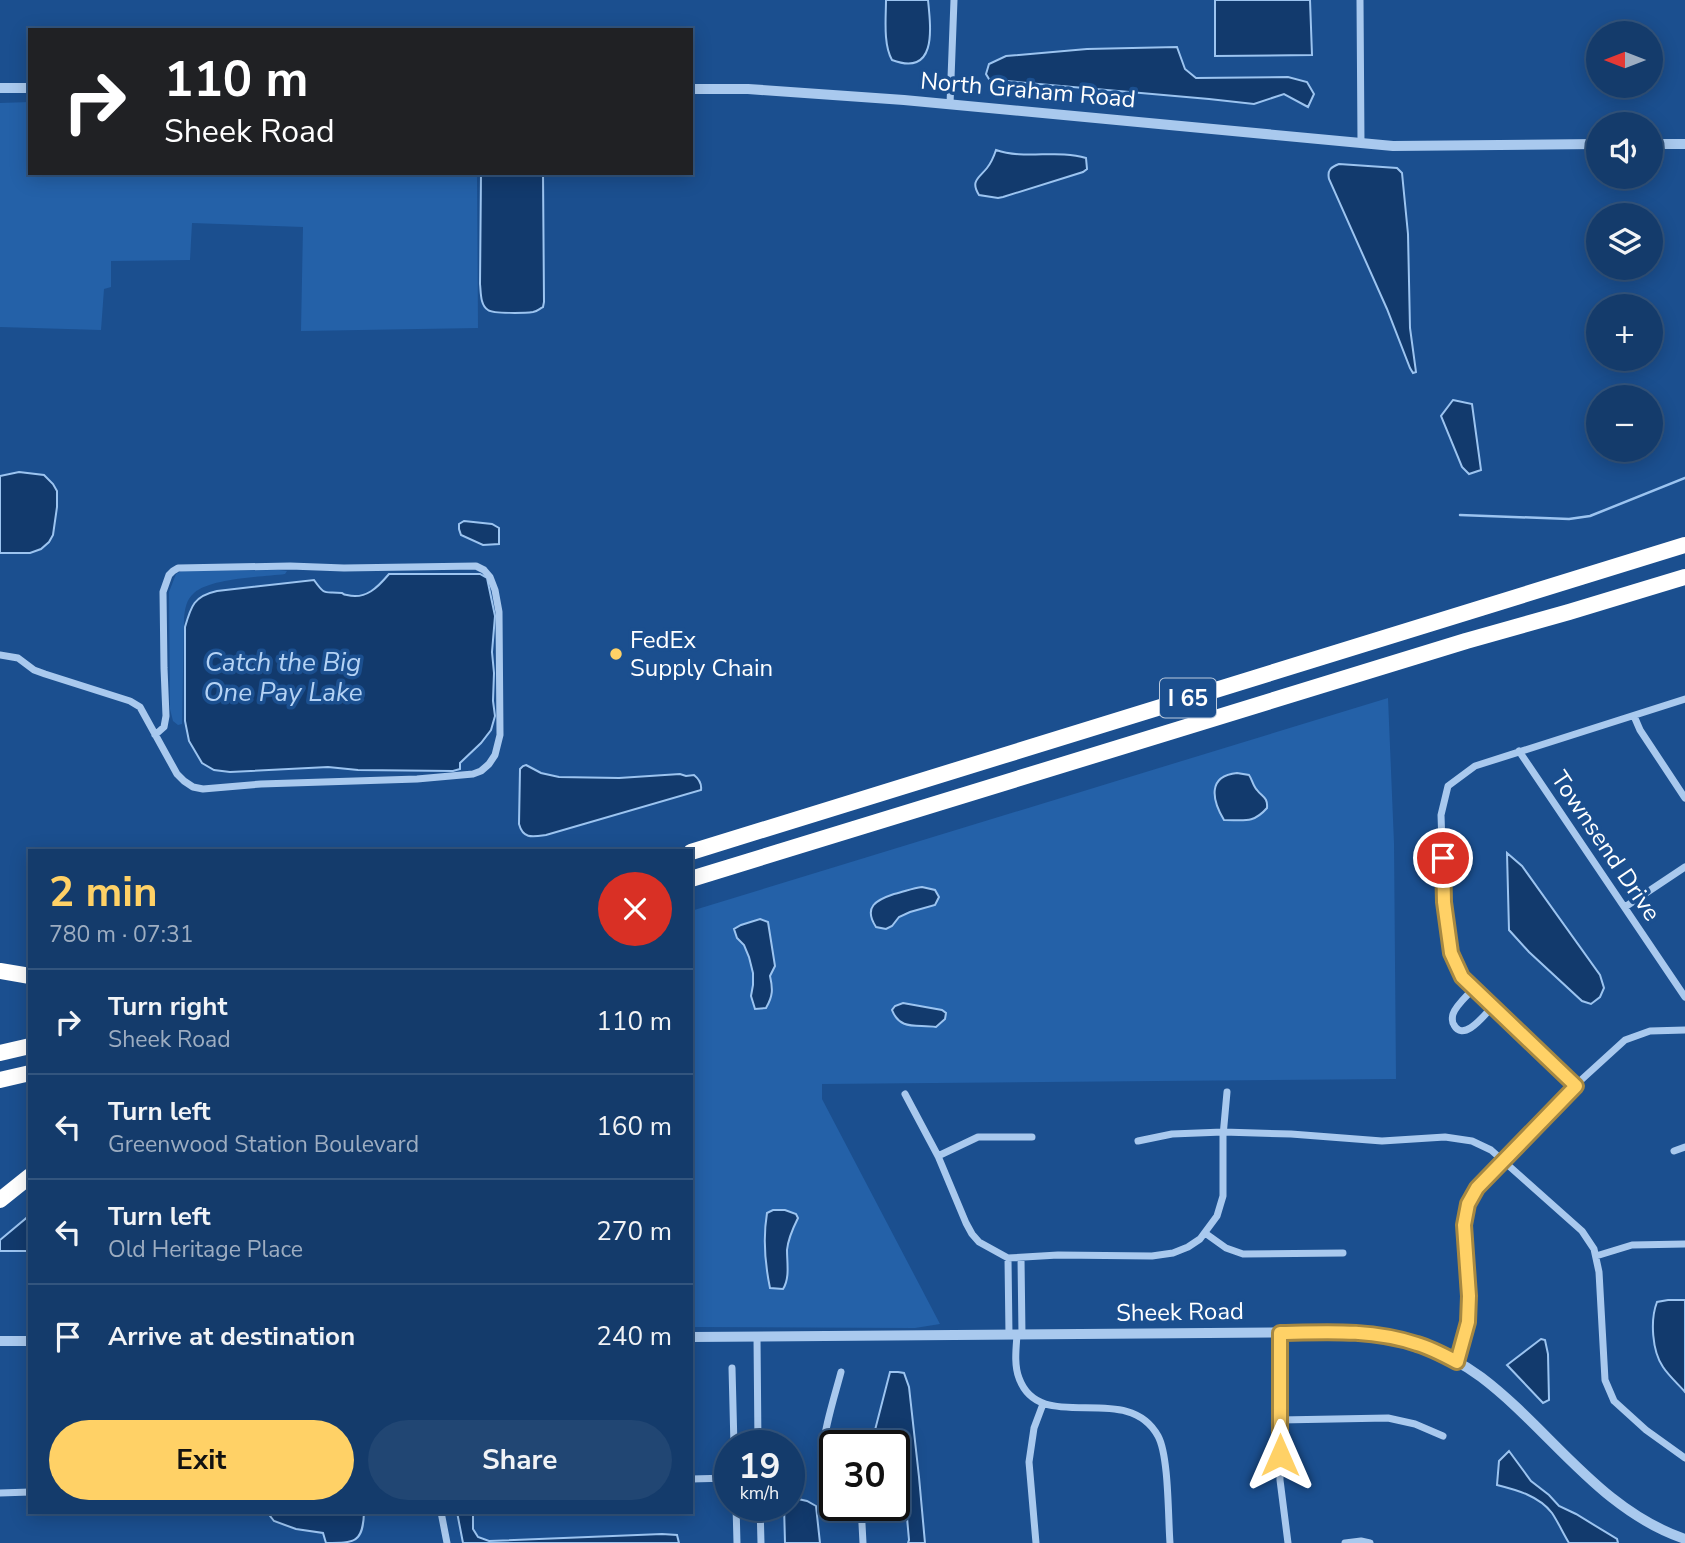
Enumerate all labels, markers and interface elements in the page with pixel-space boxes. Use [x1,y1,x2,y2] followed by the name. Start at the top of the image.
[1586,21,1662,98] north arrow
[1586,21,1663,462] map controls
[164,46,308,113] text: 110 m
[49,56,140,147] icon: right
[919,65,1137,115] street label: North Graham Road
[164,110,335,153] text: Sheek Road
[1586,112,1663,189] button: sound
[1586,203,1663,280] button: layers
[1586,294,1663,371] button: +
[1586,385,1663,462] button: −
[630,624,773,684] place label: FedEx Supply Chain
[203,645,363,710] water label: Catch the Big One Pay Lake
[608,646,624,662] marker: FedEx Supply Chain
[1160,678,1216,718] road number: I 65
[1544,765,1668,927] street label: Townsend Drive
[1413,828,1473,888] pin
[1424,839,1462,877] icon: arrive
[49,864,158,921] text: 2 min
[598,872,672,946] button: close
[49,919,194,950] text: 780 m · 07:31
[108,989,227,1024] text: Turn right
[49,1003,87,1041] icon: right
[596,1004,672,1039] text: 110 m
[108,1024,231,1055] text: Sheek Road
[108,1094,211,1129] text: Turn left
[49,1108,87,1146] icon: left
[596,1109,672,1144] text: 160 m
[108,1129,419,1160] text: Greenwood Station Boulevard
[108,1199,211,1234] text: Turn left
[49,1213,87,1251] icon: left
[596,1214,672,1249] text: 270 m
[108,1234,303,1265] text: Old Heritage Place
[1116,1295,1244,1329] street label: Sheek Road
[49,1318,87,1356] icon: arrive
[108,1319,355,1354] text: Arrive at destination
[596,1319,672,1354] text: 240 m
[1243,1418,1317,1492] position arrow
[49,1420,354,1500] button: Exit
[368,1420,672,1500] button: Share
[819,1430,910,1521] speed limit sign: 30
[738,1443,781,1490] text: 19
[740,1481,779,1505] text: km/h

